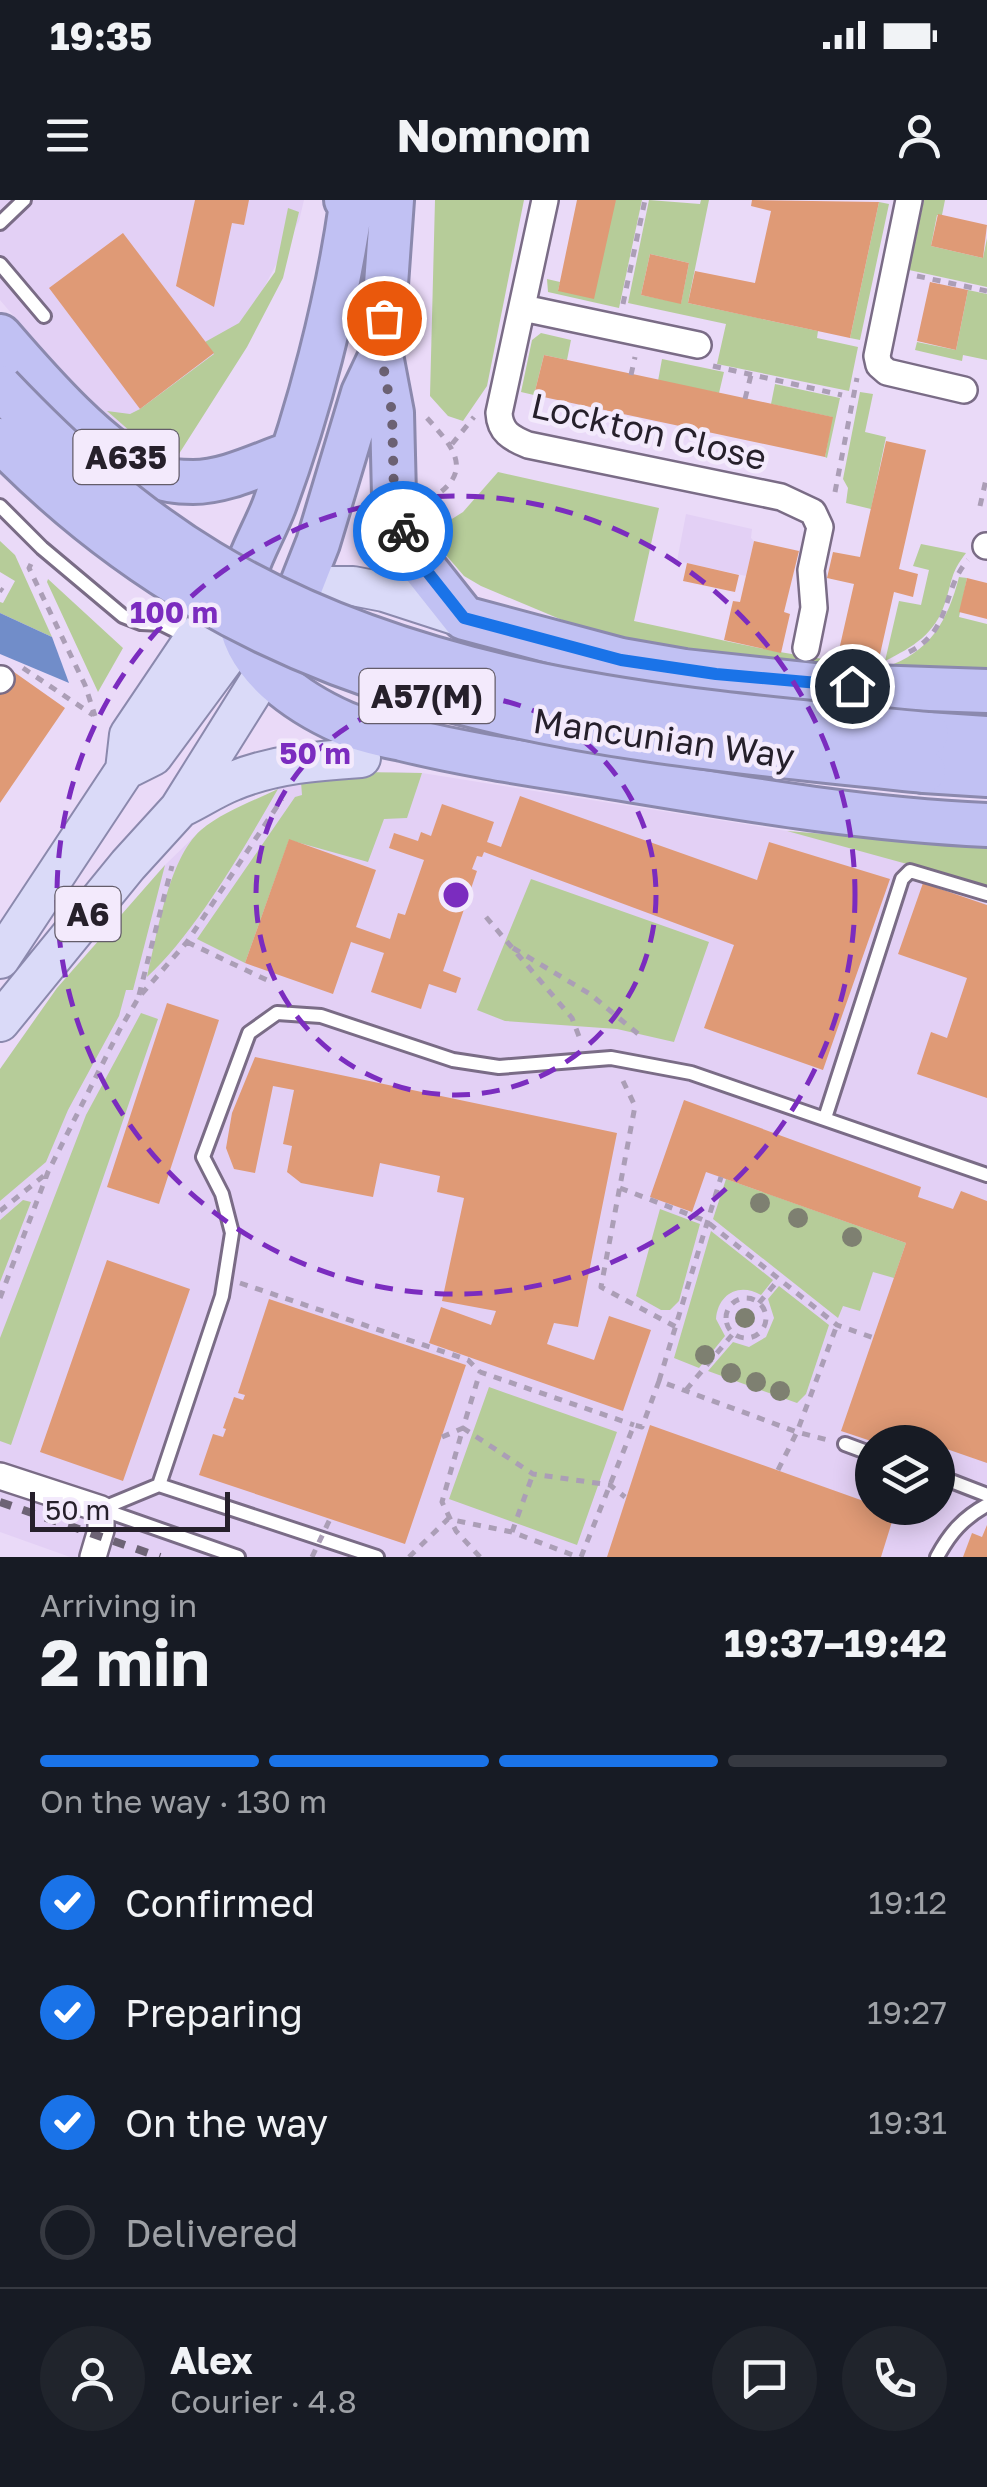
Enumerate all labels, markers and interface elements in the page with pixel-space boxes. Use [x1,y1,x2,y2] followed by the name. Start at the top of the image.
[50,13,152,58] text: 19:35
[40,108,95,163] icon: menu
[396,108,591,162] text: Nomnom
[892,108,947,163] icon: person
[342,276,427,361] pin
[357,291,412,346] icon: bag
[527,384,771,478] street label: Lockton Close
[74,430,178,484] road number: A635
[353,481,453,581] courier
[376,504,431,559] icon: bike
[130,594,218,630] text: 100 m
[810,644,895,729] pin
[825,659,880,714] icon: home
[360,669,494,723] road number: A57(M)
[531,699,797,777] street label: Mancunian Way
[279,735,351,771] text: 50 m
[438,877,474,913] centre of rings
[56,887,120,941] road number: A6
[855,1425,955,1525] map controls
[855,1425,955,1525] button: layers
[30,1487,230,1532] scale bar
[45,1493,110,1526] text: 50 m
[40,1586,197,1624] text: Arriving in
[724,1620,947,1665] text: 19:37–19:42
[40,1622,210,1700] text: 2 min
[40,1782,327,1820] text: On the way · 130 m
[40,1875,95,1930] icon: check
[125,1880,315,1925] text: Confirmed
[868,1883,947,1921] text: 19:12
[40,1985,95,2040] icon: check
[125,1990,303,2035] text: Preparing
[867,1993,947,2031] text: 19:27
[40,2095,95,2150] icon: check
[125,2100,328,2145] text: On the way
[868,2103,947,2141] text: 19:31
[125,2210,298,2255] text: Delivered
[40,2326,145,2431] button: person
[712,2326,817,2431] button: chat
[842,2326,947,2431] button: phone
[170,2337,253,2382] text: Alex
[170,2382,357,2420] text: Courier · 4.8

